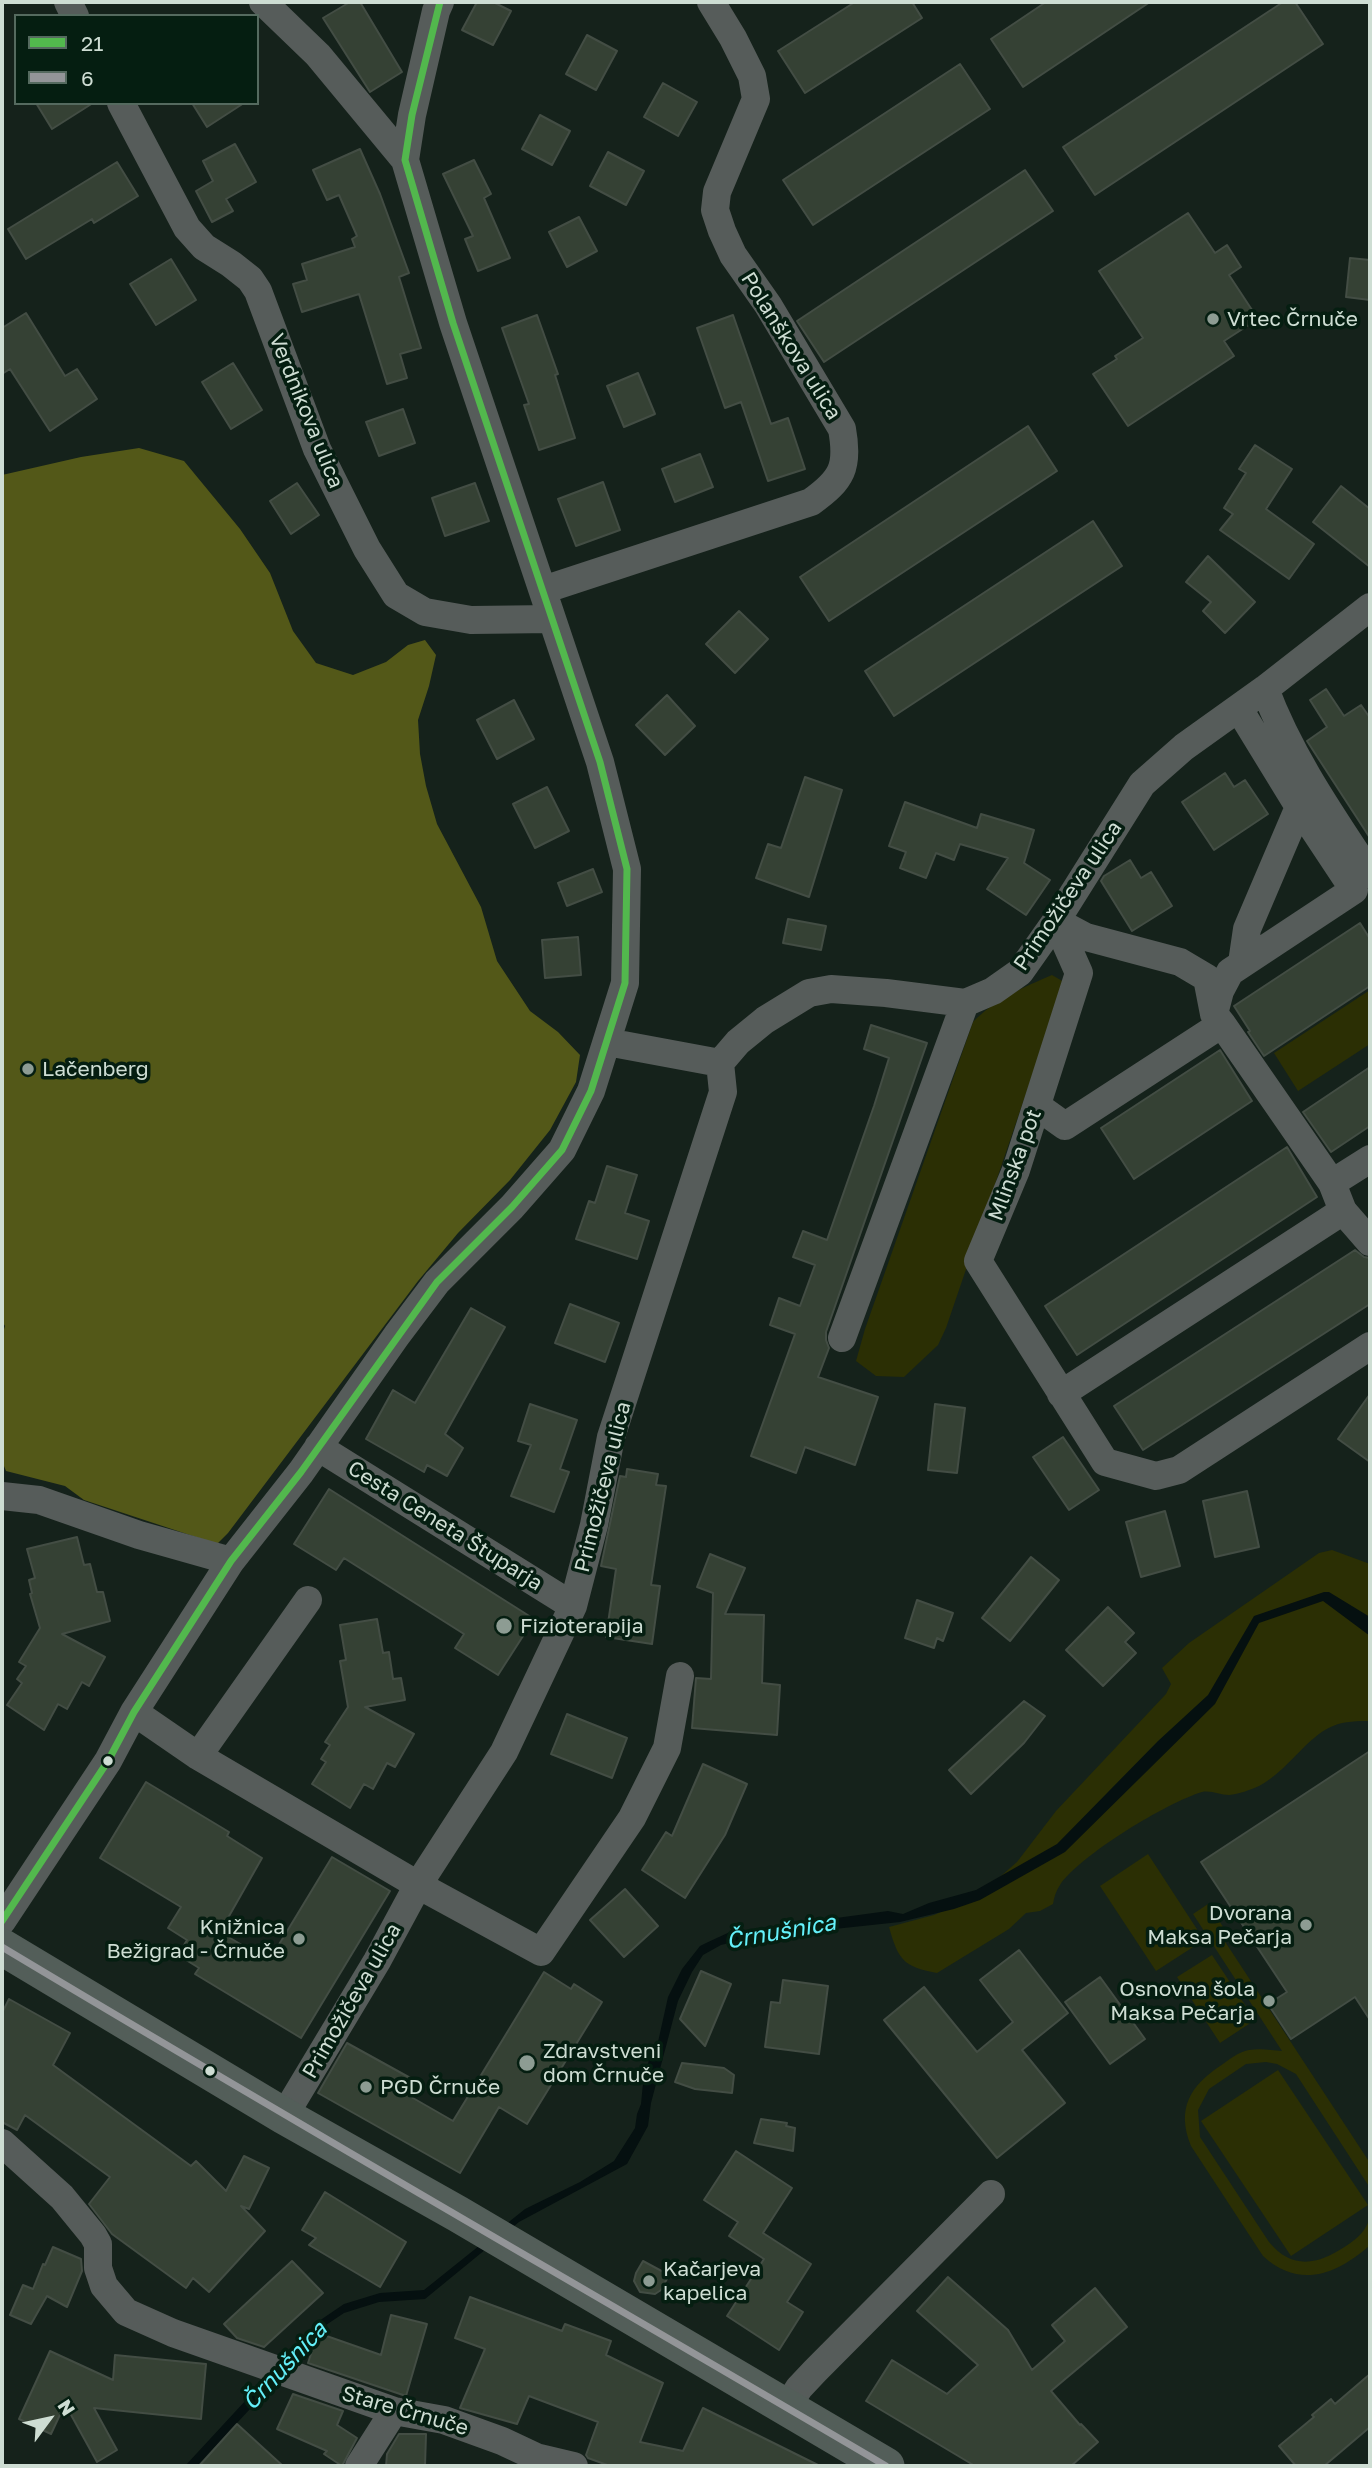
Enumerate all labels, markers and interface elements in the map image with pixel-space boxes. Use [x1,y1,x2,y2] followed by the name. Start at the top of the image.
[14,14,259,105] legend
[81,30,103,56] text: 21
[81,65,94,91] text: 6
[736,268,846,424] street label: Polanškova ulica
[1227,306,1358,332] place label: Vrtec Črnuče
[1205,311,1221,327] marker: Vrtec Črnuče
[263,330,349,492] street label: Verdnikova ulica
[1009,816,1127,976] street label: Primožičeva ulica
[42,1056,149,1082] place label: Lačenberg
[20,1061,36,1077] marker: Lačenberg
[983,1106,1047,1224] street label: Mlinska pot
[570,1399,636,1575] street label: Primožičeva ulica
[343,1456,547,1596] street label: Cesta Ceneta Štuparja
[520,1613,644,1639] place label: Fizioterapija
[494,1616,514,1636] marker: Fizioterapija
[101,1754,115,1768] unlabelled marker
[1147,1900,1292,1950] place label: Dvorana Maksa Pečarja
[724,1909,838,1955] water label: Črnušnica
[107,1914,285,1964] place label: Knižnica Bežigrad - Črnuče
[1298,1917,1314,1933] marker: Dvorana Maksa Pečarja
[297,1919,407,2083] street label: Primožičeva ulica
[291,1931,307,1947] marker: Knižnica Bežigrad - Črnuče
[1110,1976,1255,2026] place label: Osnovna šola Maksa Pečarja
[1261,1993,1277,2009] marker: Osnovna šola Maksa Pečarja
[543,2038,664,2088] place label: Zdravstveni dom Črnuče
[517,2053,537,2073] marker: Zdravstveni dom Črnuče
[203,2064,217,2078] unlabelled marker
[380,2074,500,2100] place label: PGD Črnuče
[358,2079,374,2095] marker: PGD Črnuče
[663,2256,761,2306] place label: Kačarjeva kapelica
[641,2273,657,2289] marker: Kačarjeva kapelica
[237,2316,333,2416] water label: Črnušnica
[339,2381,471,2441] street label: Stare Črnuče
[14,2384,84,2454] north arrow
[53,2395,81,2420] text: N

